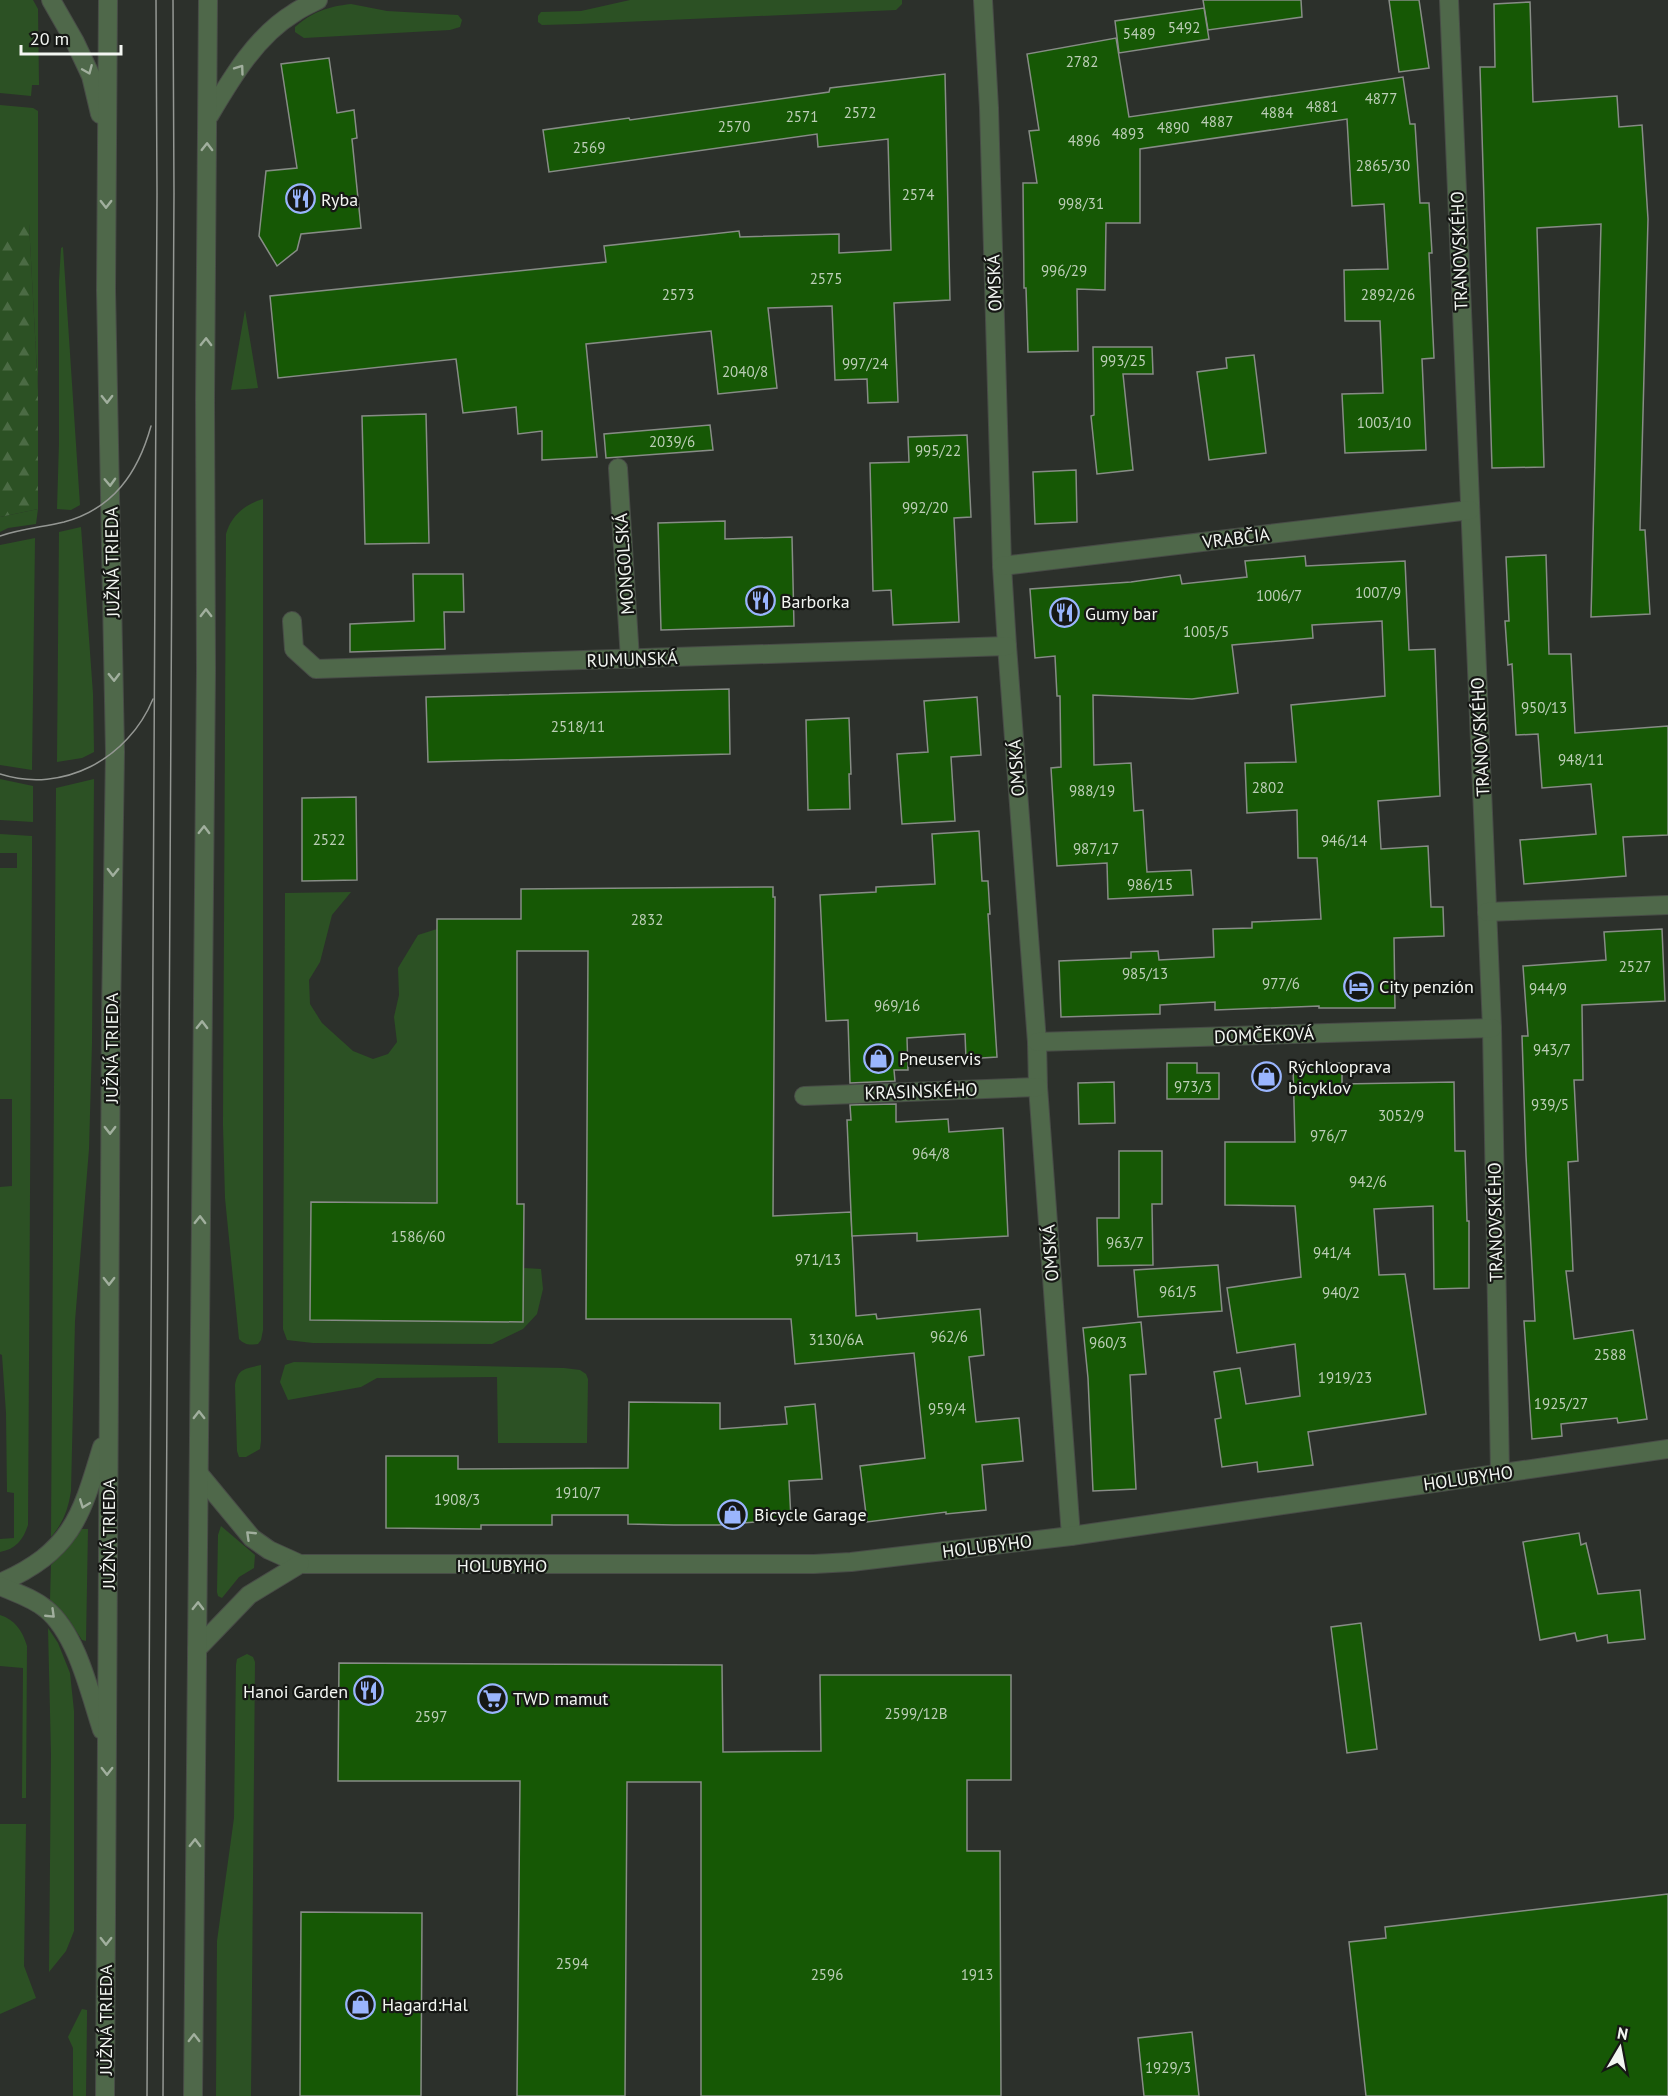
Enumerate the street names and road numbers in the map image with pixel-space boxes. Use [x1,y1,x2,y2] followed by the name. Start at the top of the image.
[1445,191,1473,311] street label: TRANOVSKÉHO
[981,254,1006,312] street label: OMSKÁ
[100,506,124,618] street label: JUŽNÁ TRIEDA
[609,512,639,616] street label: MONGOLSKÁ
[1200,522,1271,554] street label: VRABČIA
[586,646,678,672] street label: RUMUNSKÁ
[1465,677,1495,797] street label: TRANOVSKÉHO
[1003,738,1029,797] street label: OMSKÁ
[100,992,123,1104] street label: JUŽNÁ TRIEDA
[1214,1022,1315,1048] street label: DOMČEKOVÁ
[864,1078,978,1104] street label: KRASINSKÉHO
[1482,1162,1508,1282] street label: TRANOVSKÉHO
[1037,1223,1063,1282] street label: OMSKÁ
[1422,1460,1514,1496] street label: HOLUBYHO
[97,1478,120,1590] street label: JUŽNÁ TRIEDA
[941,1529,1033,1563] street label: HOLUBYHO
[457,1554,547,1577] street label: HOLUBYHO
[94,1964,117,2076] street label: JUŽNÁ TRIEDA

